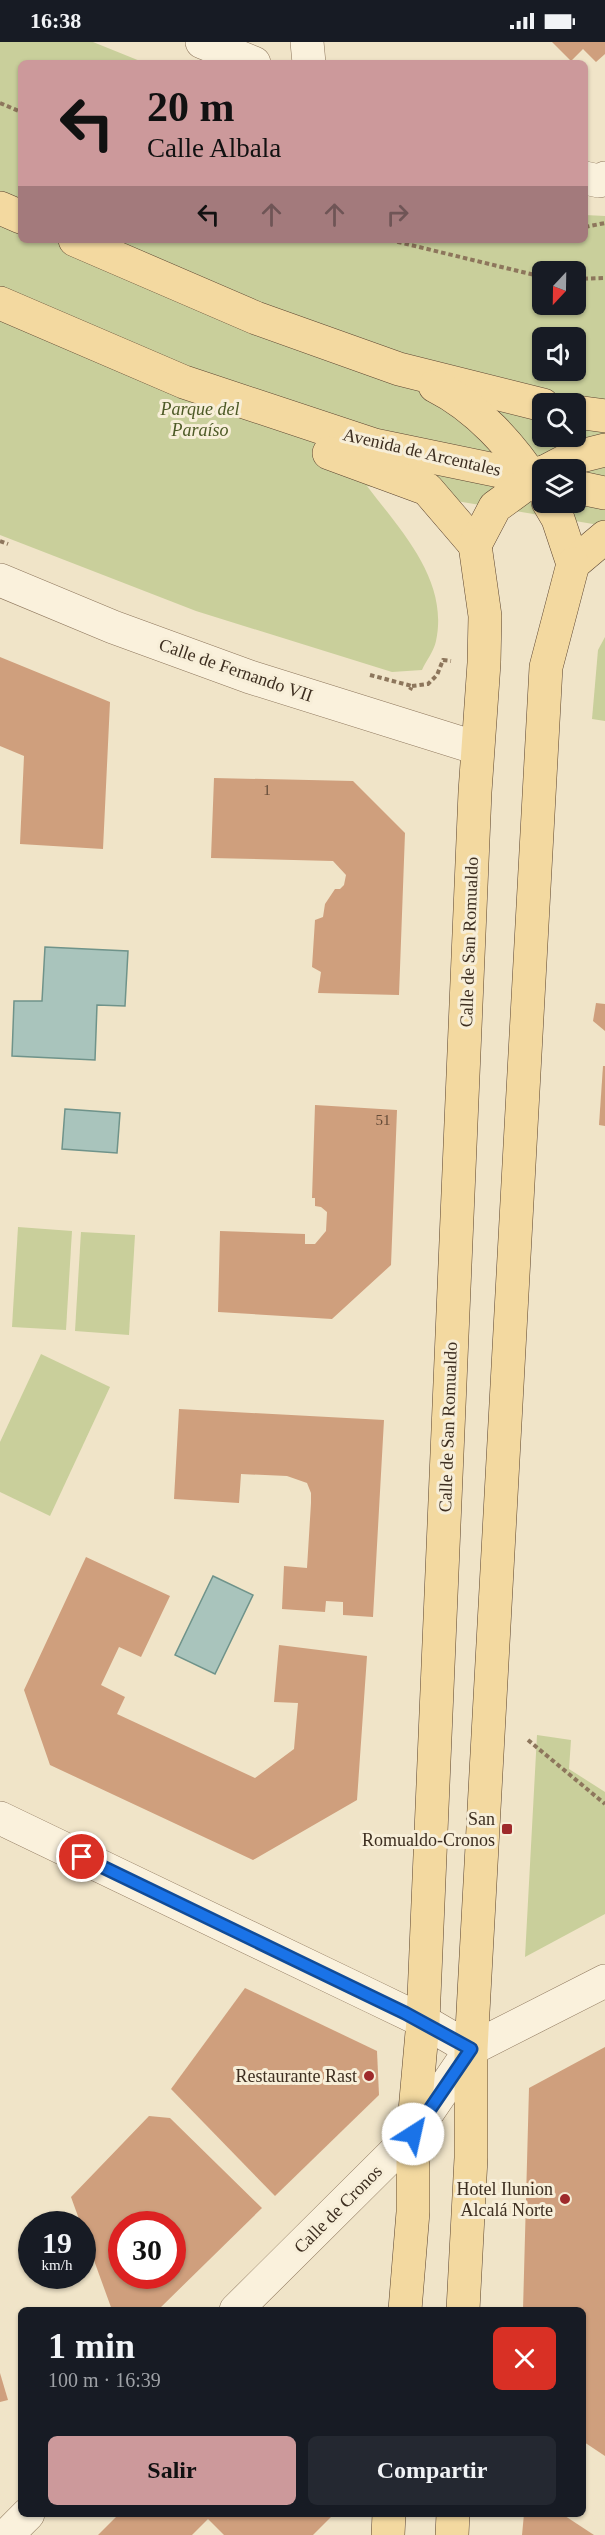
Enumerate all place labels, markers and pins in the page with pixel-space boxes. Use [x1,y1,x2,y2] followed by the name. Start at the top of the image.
[362,1809,495,1850] place label: San Romualdo-Cronos
[500,1822,514,1836] marker: San Romualdo-Cronos
[56,1831,107,1882] pin
[236,2066,357,2086] place label: Restaurante Rast
[362,2069,376,2083] marker: Restaurante Rast
[457,2179,553,2220] place label: Hotel Ilunion Alcalá Norte
[558,2192,572,2206] marker: Hotel Ilunion Alcalá Norte

